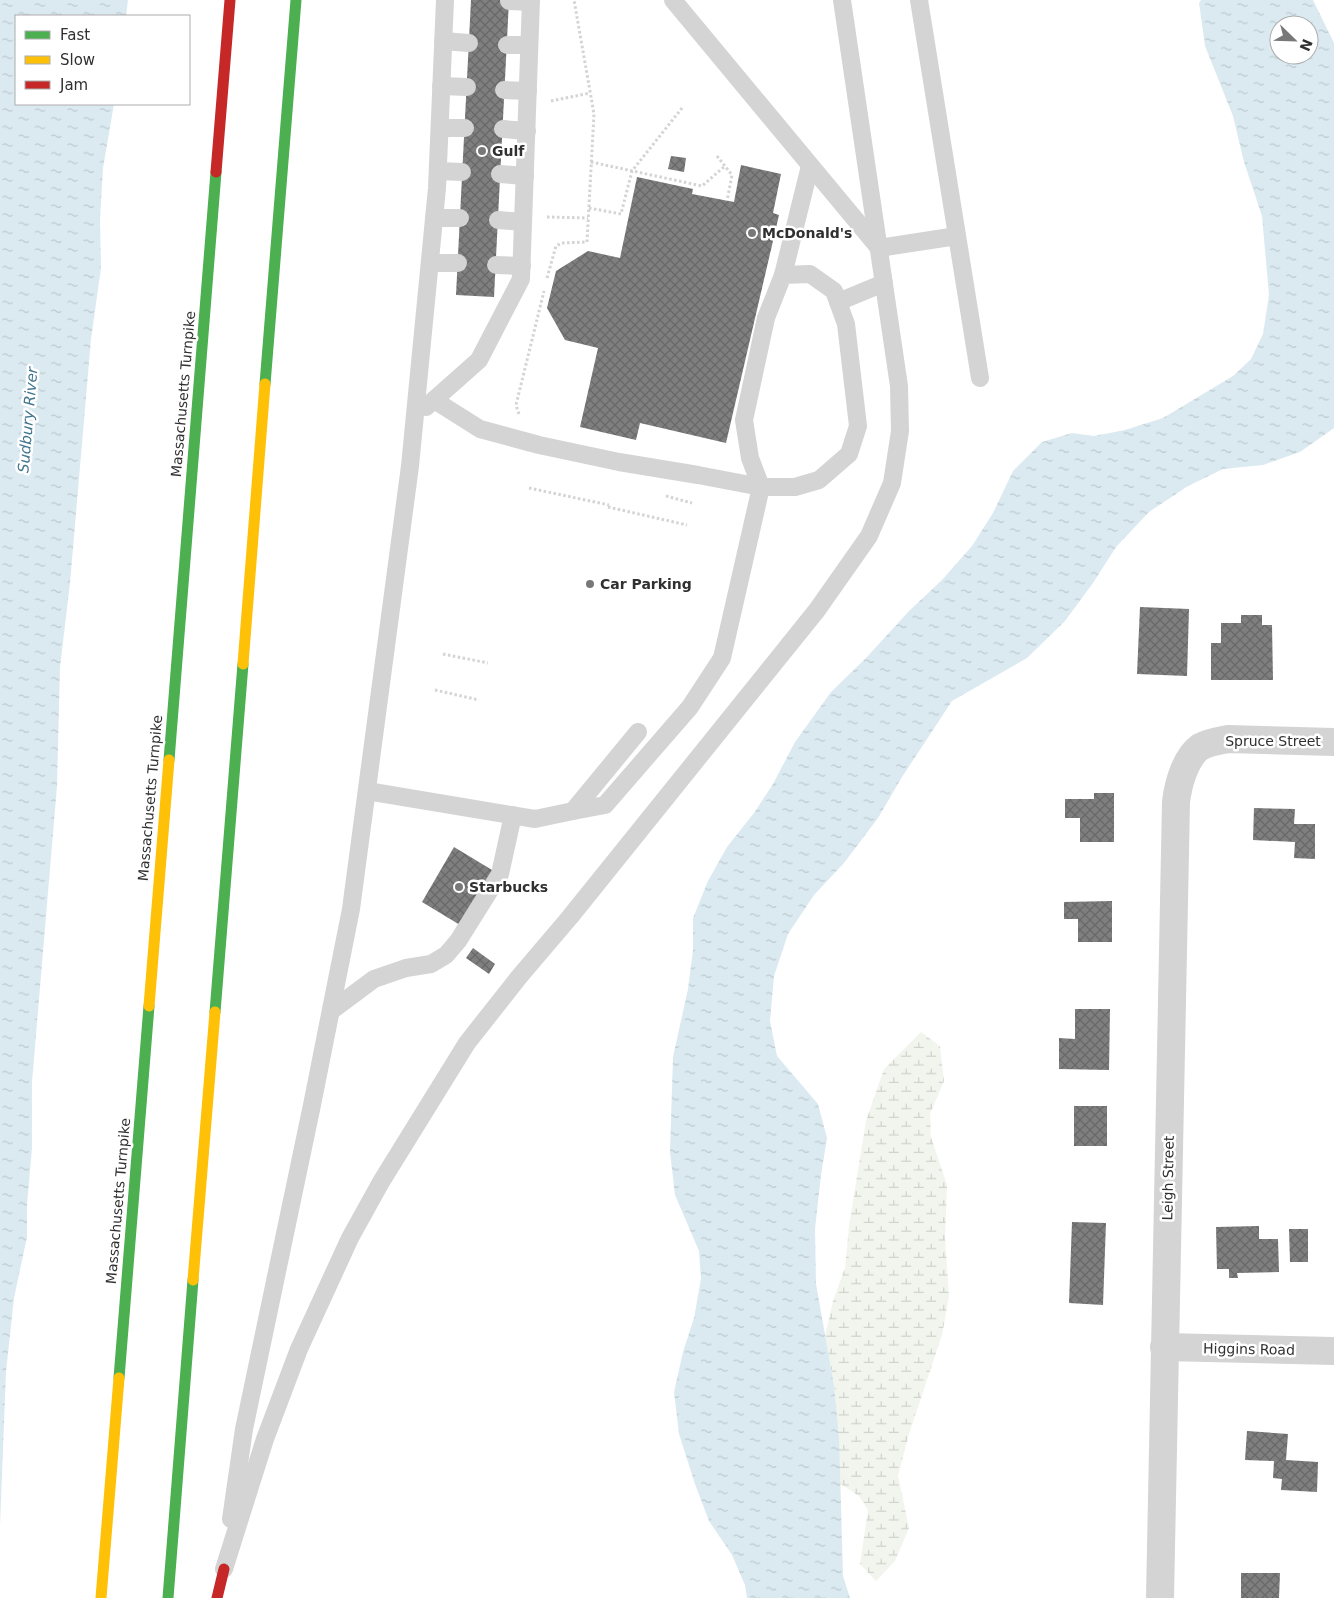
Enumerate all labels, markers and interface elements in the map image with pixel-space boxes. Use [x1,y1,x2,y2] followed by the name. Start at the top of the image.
[15,15,190,105] legend
[1269,15,1319,65] north arrow
[60,26,90,44] text: Fast
[1296,37,1316,54] text: N
[60,51,95,69] text: Slow
[59,76,88,94] text: Jam
[492,143,525,159] place label: Gulf
[476,145,488,157] marker: Gulf
[762,225,852,241] place label: McDonald's
[746,227,758,239] marker: McDonald's
[168,310,198,478] street label: Massachusetts Turnpike
[14,365,42,474] water label: Sudbury River
[600,576,692,592] place label: Car Parking
[584,578,596,590] marker: Car Parking
[135,714,165,882] street label: Massachusetts Turnpike
[1225,733,1321,749] street label: Spruce Street
[469,879,548,895] place label: Starbucks
[453,881,465,893] marker: Starbucks
[103,1117,133,1285] street label: Massachusetts Turnpike
[1159,1135,1177,1221] street label: Leigh Street
[1203,1340,1295,1358] street label: Higgins Road

